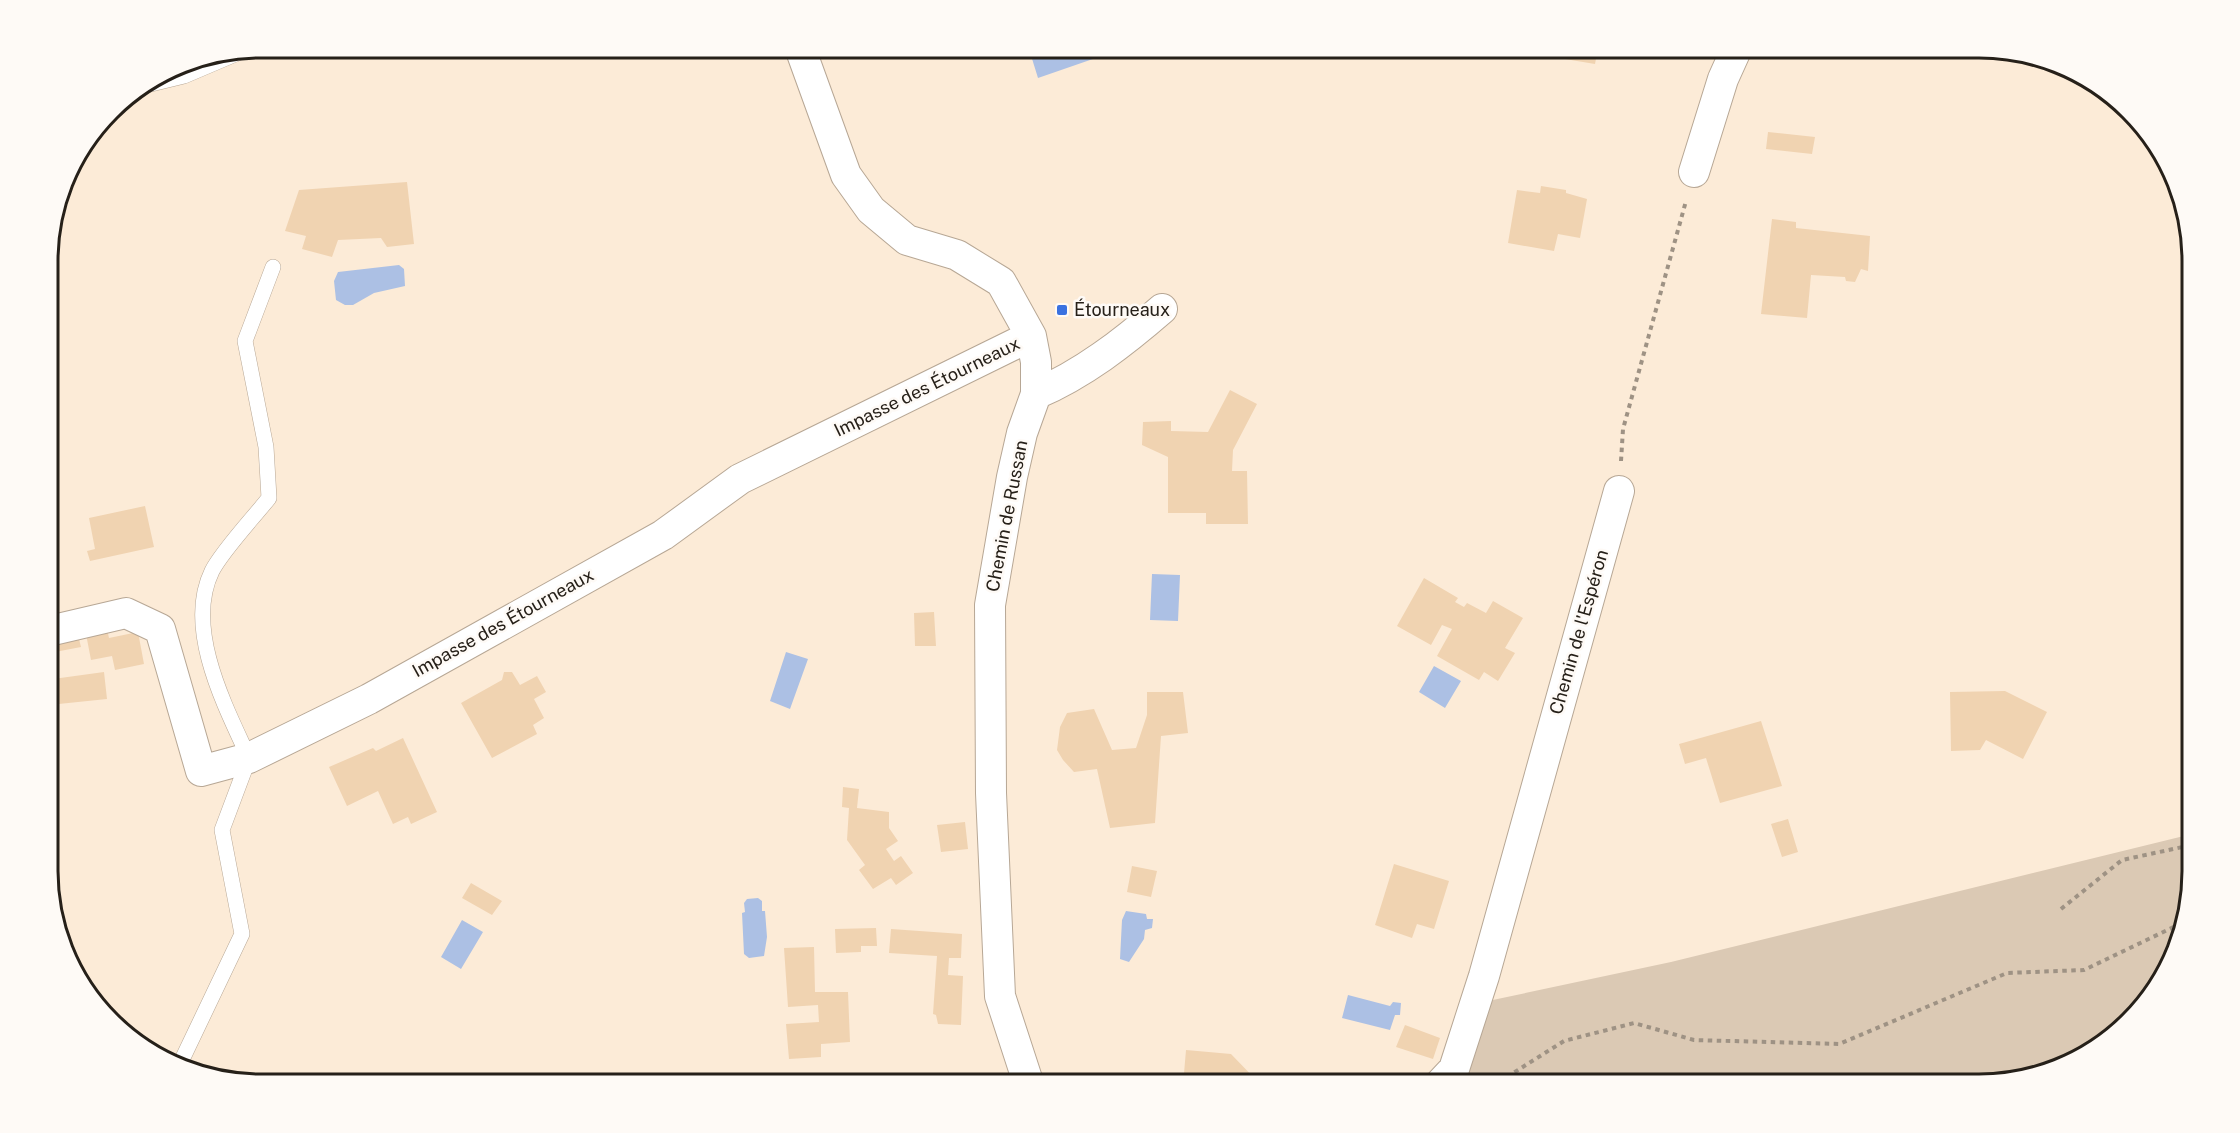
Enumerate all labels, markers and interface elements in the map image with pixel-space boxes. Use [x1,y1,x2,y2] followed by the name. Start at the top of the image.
[1074,298,1170,320] place label: Étourneaux
[1055,303,1069,317] marker: Étourneaux
[830,331,1023,441] street label: Impasse des Étourneaux
[982,438,1031,593] street label: Chemin de Russan
[1545,547,1612,717] street label: Chemin de l'Espéron
[408,563,597,681] street label: Impasse des Étourneaux

